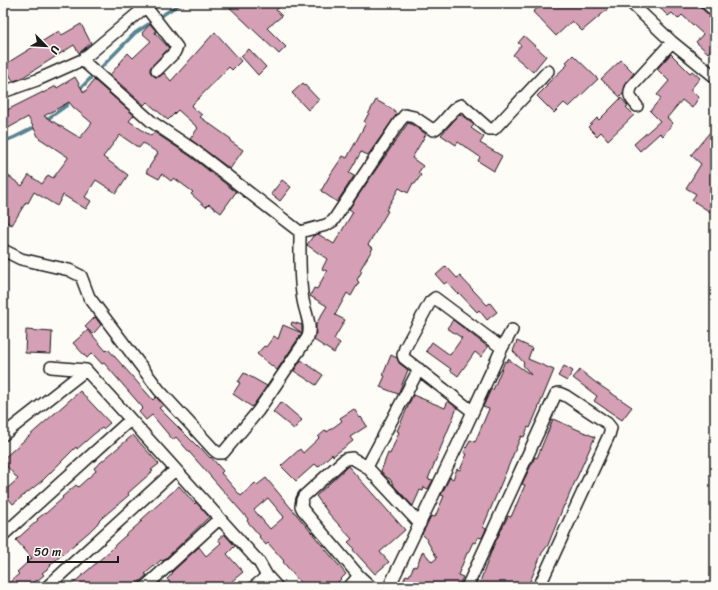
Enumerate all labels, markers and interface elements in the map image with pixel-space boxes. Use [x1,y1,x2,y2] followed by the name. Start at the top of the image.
[26,26,66,66] north arrow
[44,43,65,58] text: U
[28,538,118,564] scale bar
[34,541,61,563] text: 50 m

